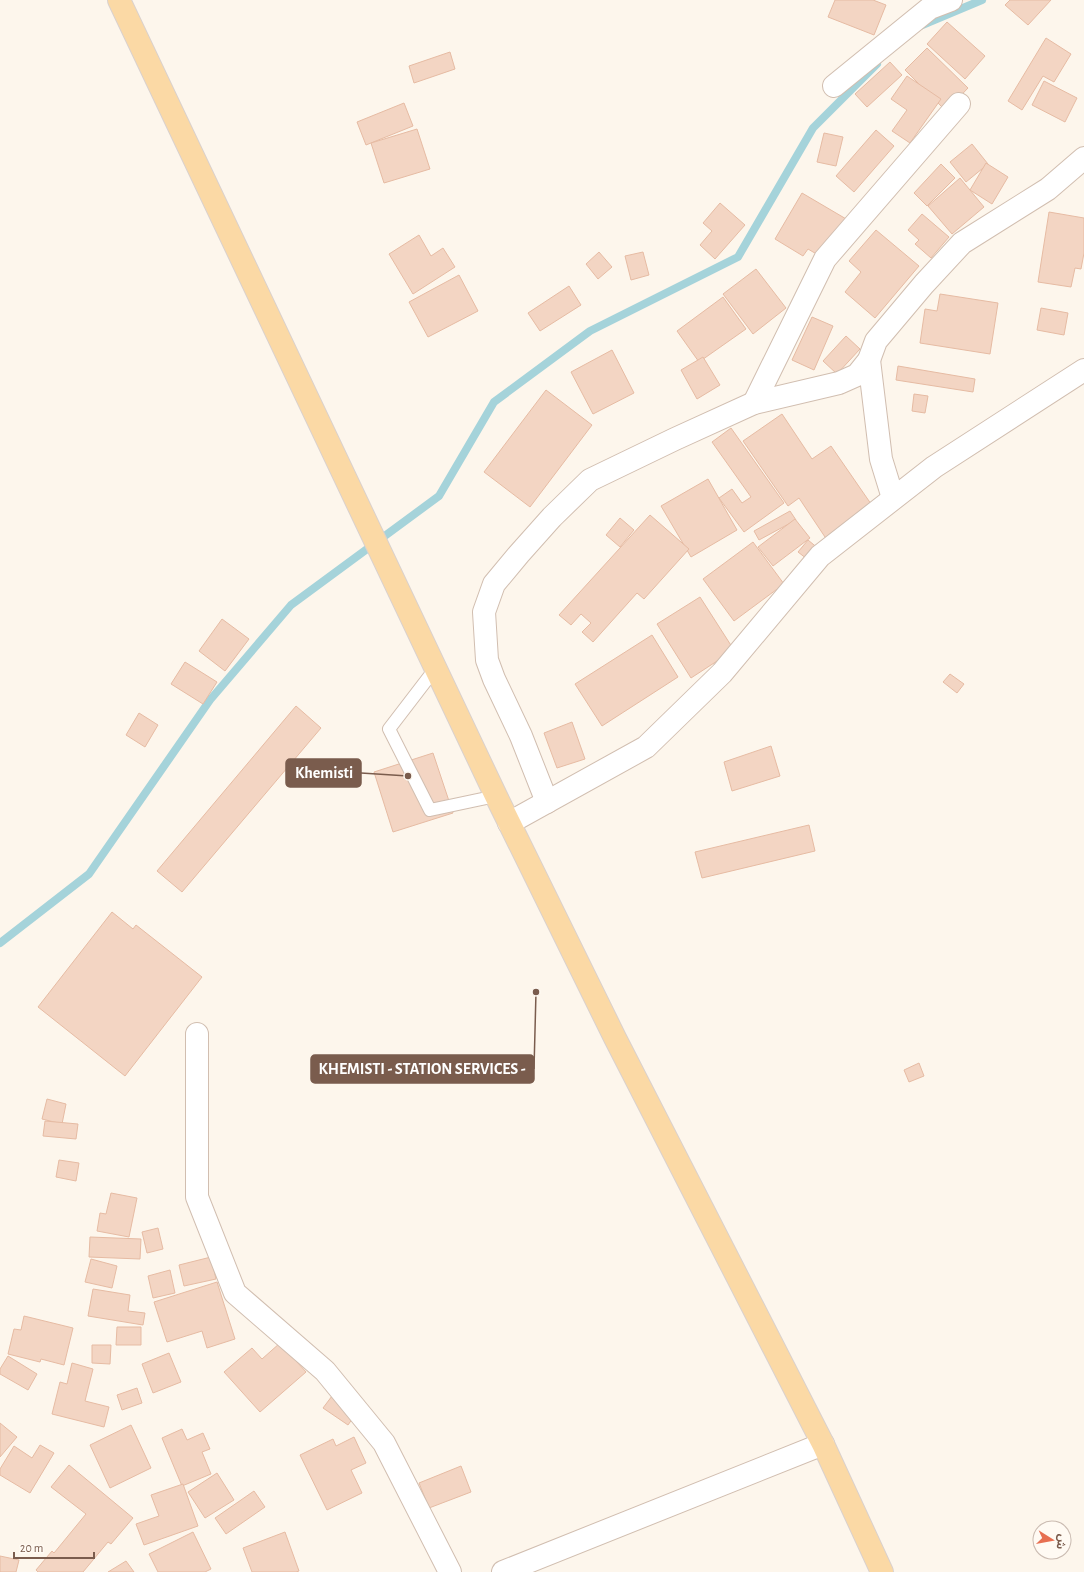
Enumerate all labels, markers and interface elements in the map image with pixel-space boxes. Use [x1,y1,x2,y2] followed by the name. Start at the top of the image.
[286,759,361,787] callout: Khemisti
[295,765,353,781] text: Khemisti
[311,1055,534,1083] callout: KHEMISTI - STATION SERVICES -
[318,1061,526,1077] text: KHEMISTI - STATION SERVICES -
[1032,1520,1072,1560] north arrow
[1054,1533,1068,1550] text: ش
[14,1534,94,1560] scale bar
[20,1542,43,1554] text: 20 m

